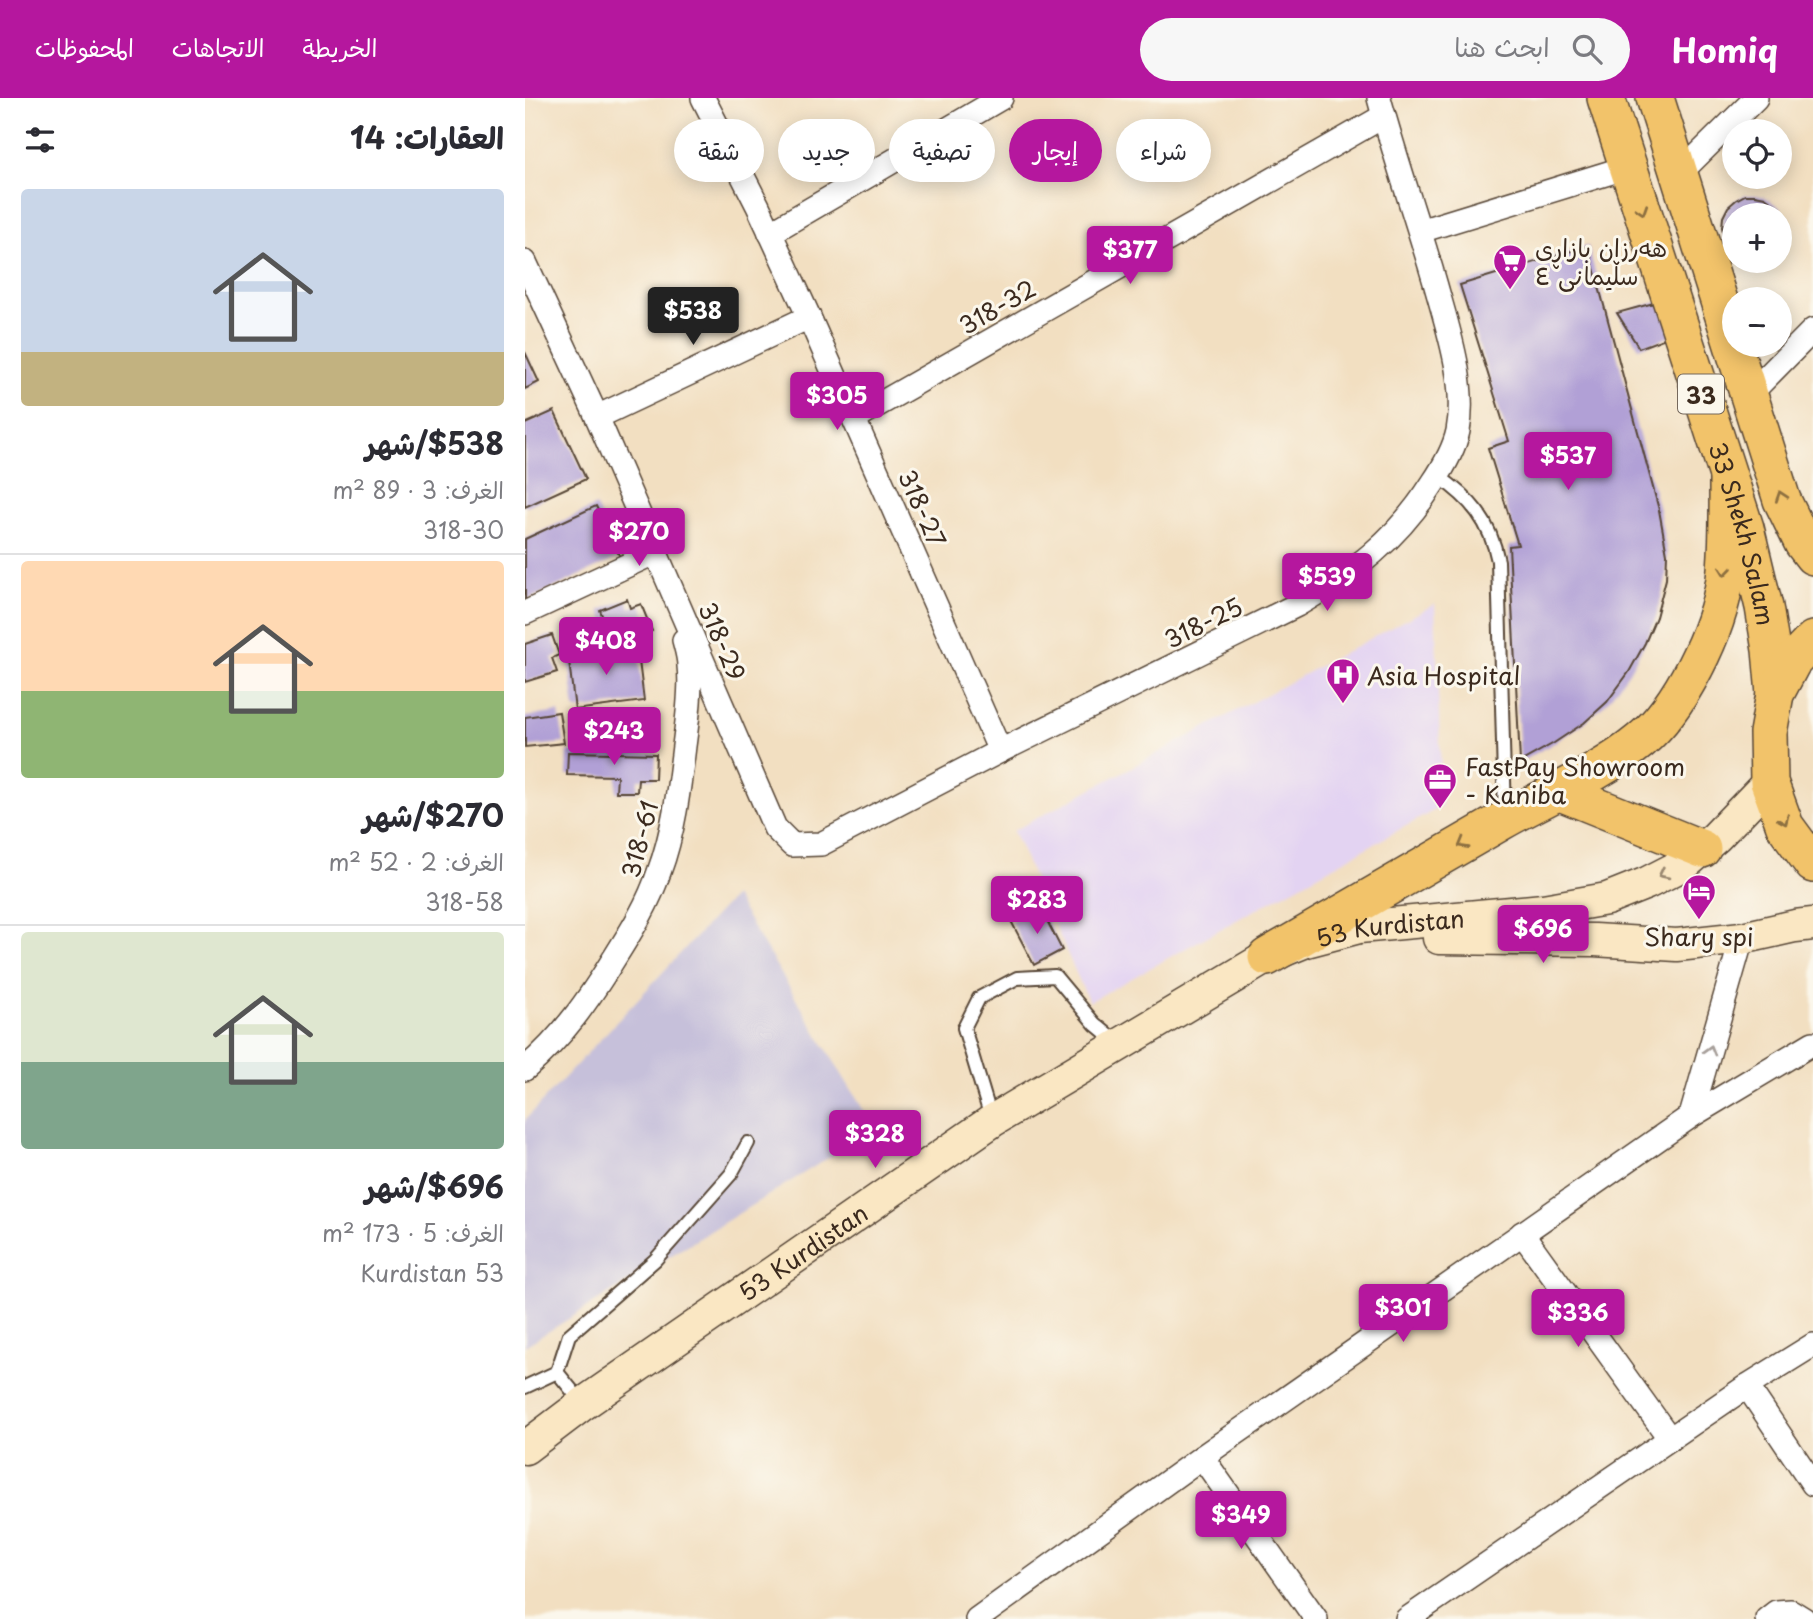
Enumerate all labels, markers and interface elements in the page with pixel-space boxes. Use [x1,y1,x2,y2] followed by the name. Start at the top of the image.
[1140,18,1630,81] search box
[1672,24,1778,74] text: Homiq
[1454,27,1550,66] text: ابحث هنا
[35,29,134,65] text: المحفوظات
[172,29,265,65] text: الاتجاهات
[303,29,377,65] text: الخريطة
[1568,30,1606,68] icon: search
[350,114,504,159] text: العقارات: 14
[674,119,764,182] chip: شقة
[778,119,875,182] chip: جديد
[889,119,995,182] chip: تصفية
[1009,119,1102,182] chip: إيجار
[1116,119,1211,182] chip: شراء
[1722,119,1792,357] map controls
[1722,119,1792,189] button: locate
[21,121,59,159] icon: filters
[1633,203,1648,215] one-way arrow
[1722,203,1792,273] button: +
[1089,226,1171,286] pin: $377
[1535,229,1667,293] place label: هەرزان بازاڕی سڵیمانی ٤
[1103,231,1157,266] text: $377
[200,234,326,360] icon: home
[1491,242,1529,291] supermarket icon: هەرزان بازاڕی سڵیمانی ٤
[952,270,1042,342] street label: 318-32
[1722,287,1792,357] button: −
[652,288,734,347] pin: $538
[664,292,722,327] text: $538
[796,372,878,432] pin: $305
[1678,374,1724,414] road number: 33
[806,377,868,412] text: $305
[365,420,504,465] text: $538/شهر
[1527,432,1609,492] pin: $537
[1540,437,1596,472] text: $537
[1700,437,1785,628] street label: 33 Shekh Salam
[890,464,956,553] street label: 318-27
[332,472,504,507] text: الغرف: 3 · 89 m²
[1775,490,1789,502] one-way arrow
[598,508,680,568] pin: $270
[423,512,504,547] text: 318-30
[609,513,669,548] text: $270
[1286,554,1368,613] pin: $539
[1298,558,1356,593] text: $539
[1718,565,1733,577] one-way arrow
[1158,588,1248,656] street label: 318-25
[690,596,756,686] street label: 318-29
[200,606,326,732] icon: home
[565,618,647,677] pin: $408
[575,622,637,657] text: $408
[1324,656,1362,705] hospital icon: Asia Hospital
[1367,657,1520,693] place label: Asia Hospital
[573,708,655,767] pin: $243
[584,712,644,747] text: $243
[1465,748,1685,812] place label: FastPay Showroom - Kaniba
[1421,761,1459,810] office icon: FastPay Showroom - Kaniba
[363,792,504,837] text: $270/شهر
[611,796,667,882] street label: 318-61
[1776,813,1790,825] one-way arrow
[1458,835,1471,848] one-way arrow
[329,844,504,879] text: الغرف: 2 · 52 m²
[1658,866,1670,880] one-way arrow
[1680,872,1718,921] hotel icon: Shary spi
[996,876,1078,936] pin: $283
[1007,881,1067,916] text: $283
[425,884,504,919] text: 318-58
[1312,899,1466,956] street label: 53 Kurdistan
[1502,906,1584,965] pin: $696
[1514,910,1572,945] text: $696
[1644,918,1754,954] place label: Shary spi
[200,977,326,1103] icon: home
[1701,1044,1716,1056] one-way arrow
[834,1110,916,1170] pin: $328
[845,1115,905,1150] text: $328
[365,1163,504,1208] text: $696/شهر
[731,1195,875,1309] street label: 53 Kurdistan
[322,1215,504,1250] text: الغرف: 5 · 173 m²
[361,1255,504,1290] text: 53 Kurdistan
[1362,1284,1444,1344] pin: $301
[1375,1289,1431,1324] text: $301
[1537,1290,1619,1349] pin: $336
[1547,1294,1609,1329] text: $336
[1200,1492,1282,1551] pin: $349
[1211,1496,1271,1531] text: $349

